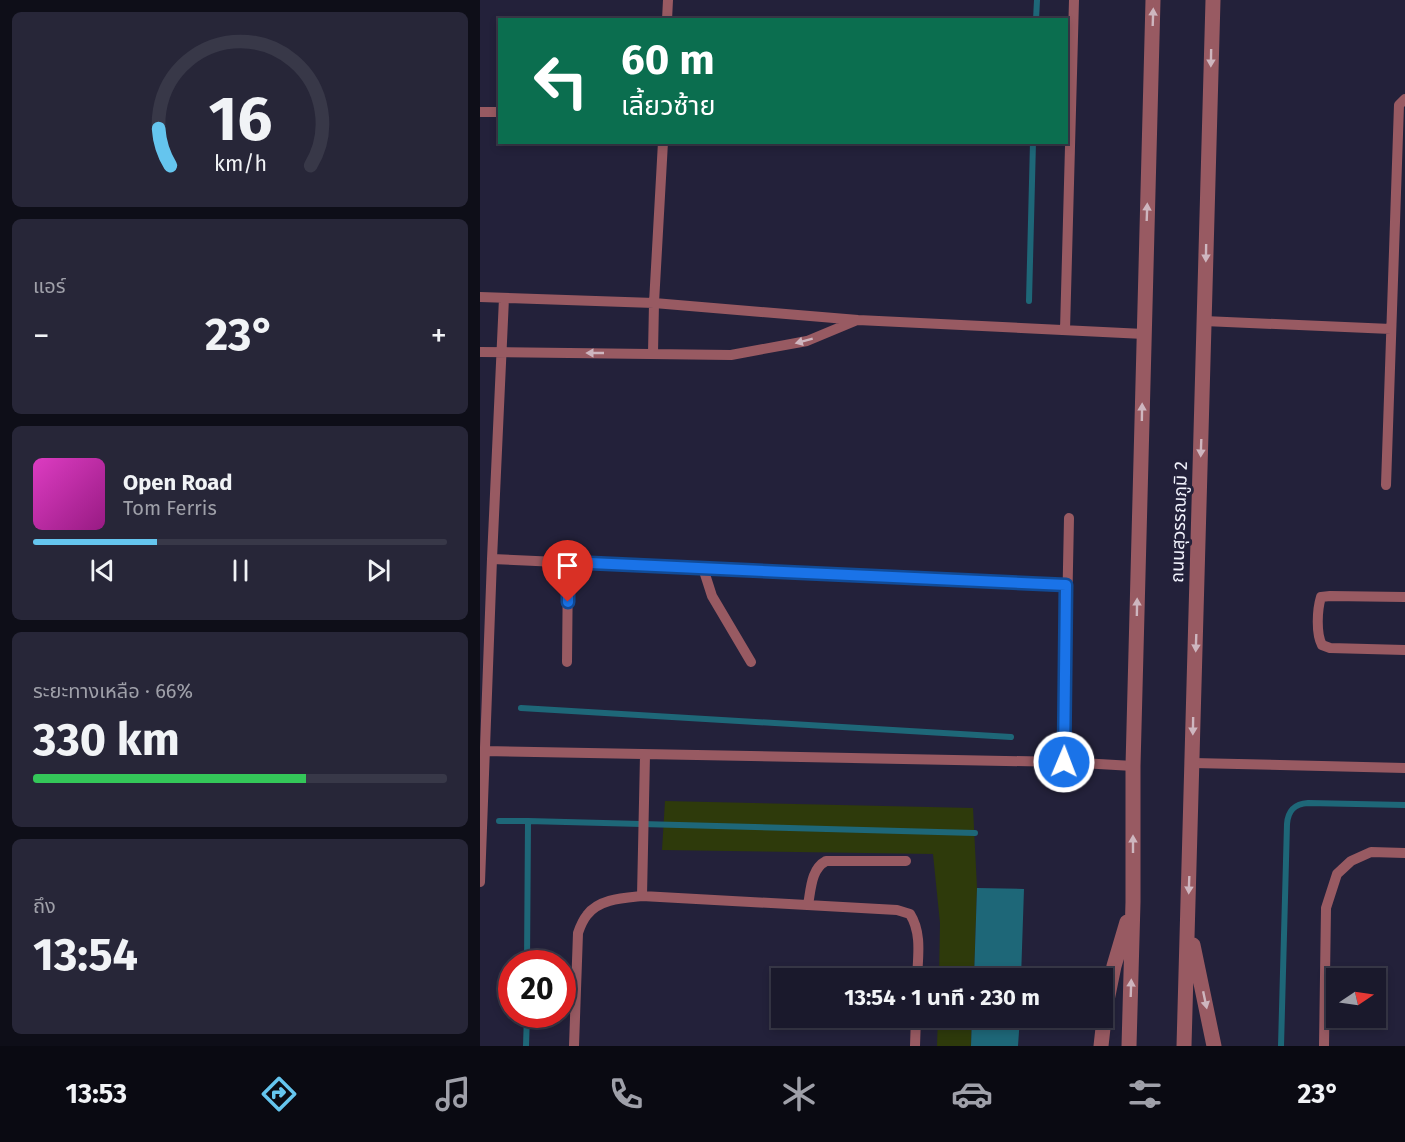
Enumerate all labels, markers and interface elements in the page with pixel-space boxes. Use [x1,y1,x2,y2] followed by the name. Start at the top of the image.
[1148,8,1157,27] one-way arrow
[621,35,715,85] text: 60 m
[522,42,600,120] icon: left
[1206,49,1216,68] one-way arrow
[208,83,272,158] text: 16
[621,90,715,122] text: เลี้ยวซ้าย
[213,152,267,178] text: km/h
[1143,203,1152,222] one-way arrow
[1201,244,1211,263] one-way arrow
[33,274,65,298] text: แอร์
[205,308,275,362] text: 23°
[33,316,50,356] text: −
[431,316,447,356] text: +
[795,336,813,346] one-way arrow
[585,348,604,358] one-way arrow
[1137,402,1147,421] one-way arrow
[1196,439,1206,458] one-way arrow
[1166,461,1193,583] street label: ถนนสุวรรณภูมิ 2
[123,469,233,496] text: Open Road
[123,496,217,520] text: Tom Ferris
[542,540,593,602] pin
[551,549,584,582] icon: arrive
[86,554,119,587] icon: previous
[224,554,257,587] icon: pause
[362,554,395,587] icon: next
[1133,597,1142,616] one-way arrow
[1191,634,1200,653] one-way arrow
[33,679,193,703] text: ระยะทางเหลือ · 66%
[33,713,180,767] text: 330 km
[1189,717,1198,736] one-way arrow
[1032,730,1096,794] position arrow
[1128,834,1138,853] one-way arrow
[1184,875,1193,894] one-way arrow
[33,894,56,918] text: ถึง
[33,928,138,982] text: 13:54
[498,950,576,1028] speed limit sign: 20
[1326,968,1386,1028] north arrow
[1326,968,1386,1028] map controls
[1126,978,1136,997] one-way arrow
[844,984,1040,1011] text: 13:54 · 1 นาที · 230 m
[1201,990,1210,1009] one-way arrow
[258,1073,300,1115] icon: directions
[432,1073,474,1115] icon: music
[605,1073,647,1115] icon: phone
[778,1073,820,1115] icon: climate
[951,1073,993,1115] icon: car
[1124,1073,1166,1115] icon: filters
[66,1078,127,1110] text: 13:53
[1297,1078,1339,1110] text: 23°

